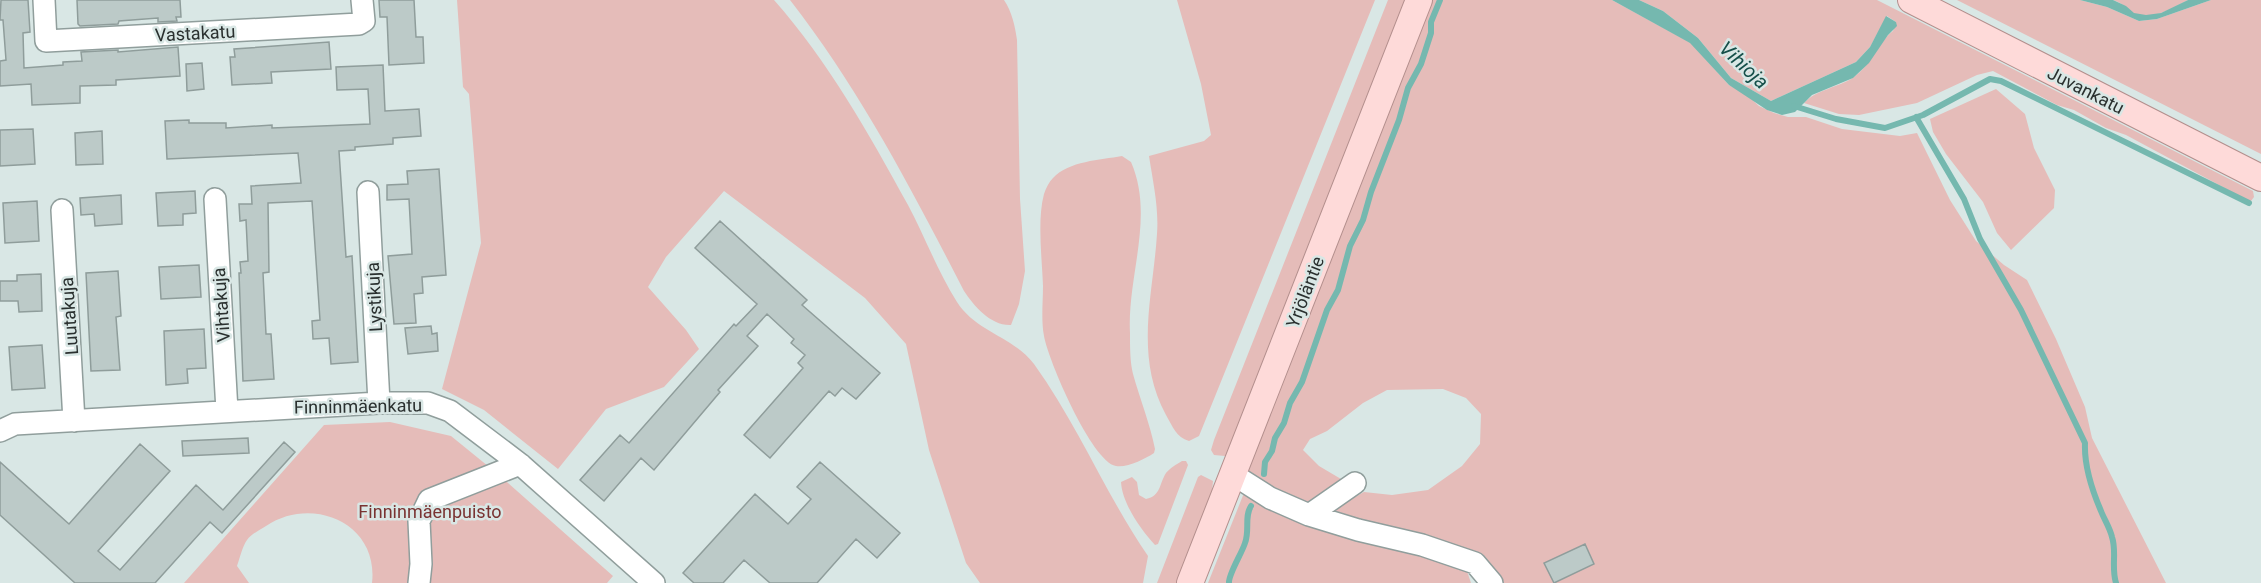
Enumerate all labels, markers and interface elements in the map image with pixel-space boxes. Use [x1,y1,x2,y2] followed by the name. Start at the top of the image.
[154,20,236,46] street label: Vastakatu
[1714,36,1774,94] water label: Vihioja
[2044,62,2128,118] street label: Juvankatu
[1282,253,1328,331] street label: Yrjöläntie
[362,262,386,332] street label: Lystikuja
[208,267,234,343] street label: Vihtakuja
[56,276,82,356] street label: Luutakuja
[294,394,422,418] street label: Finninmäenkatu
[358,501,502,522] park label: Finninmäenpuisto

